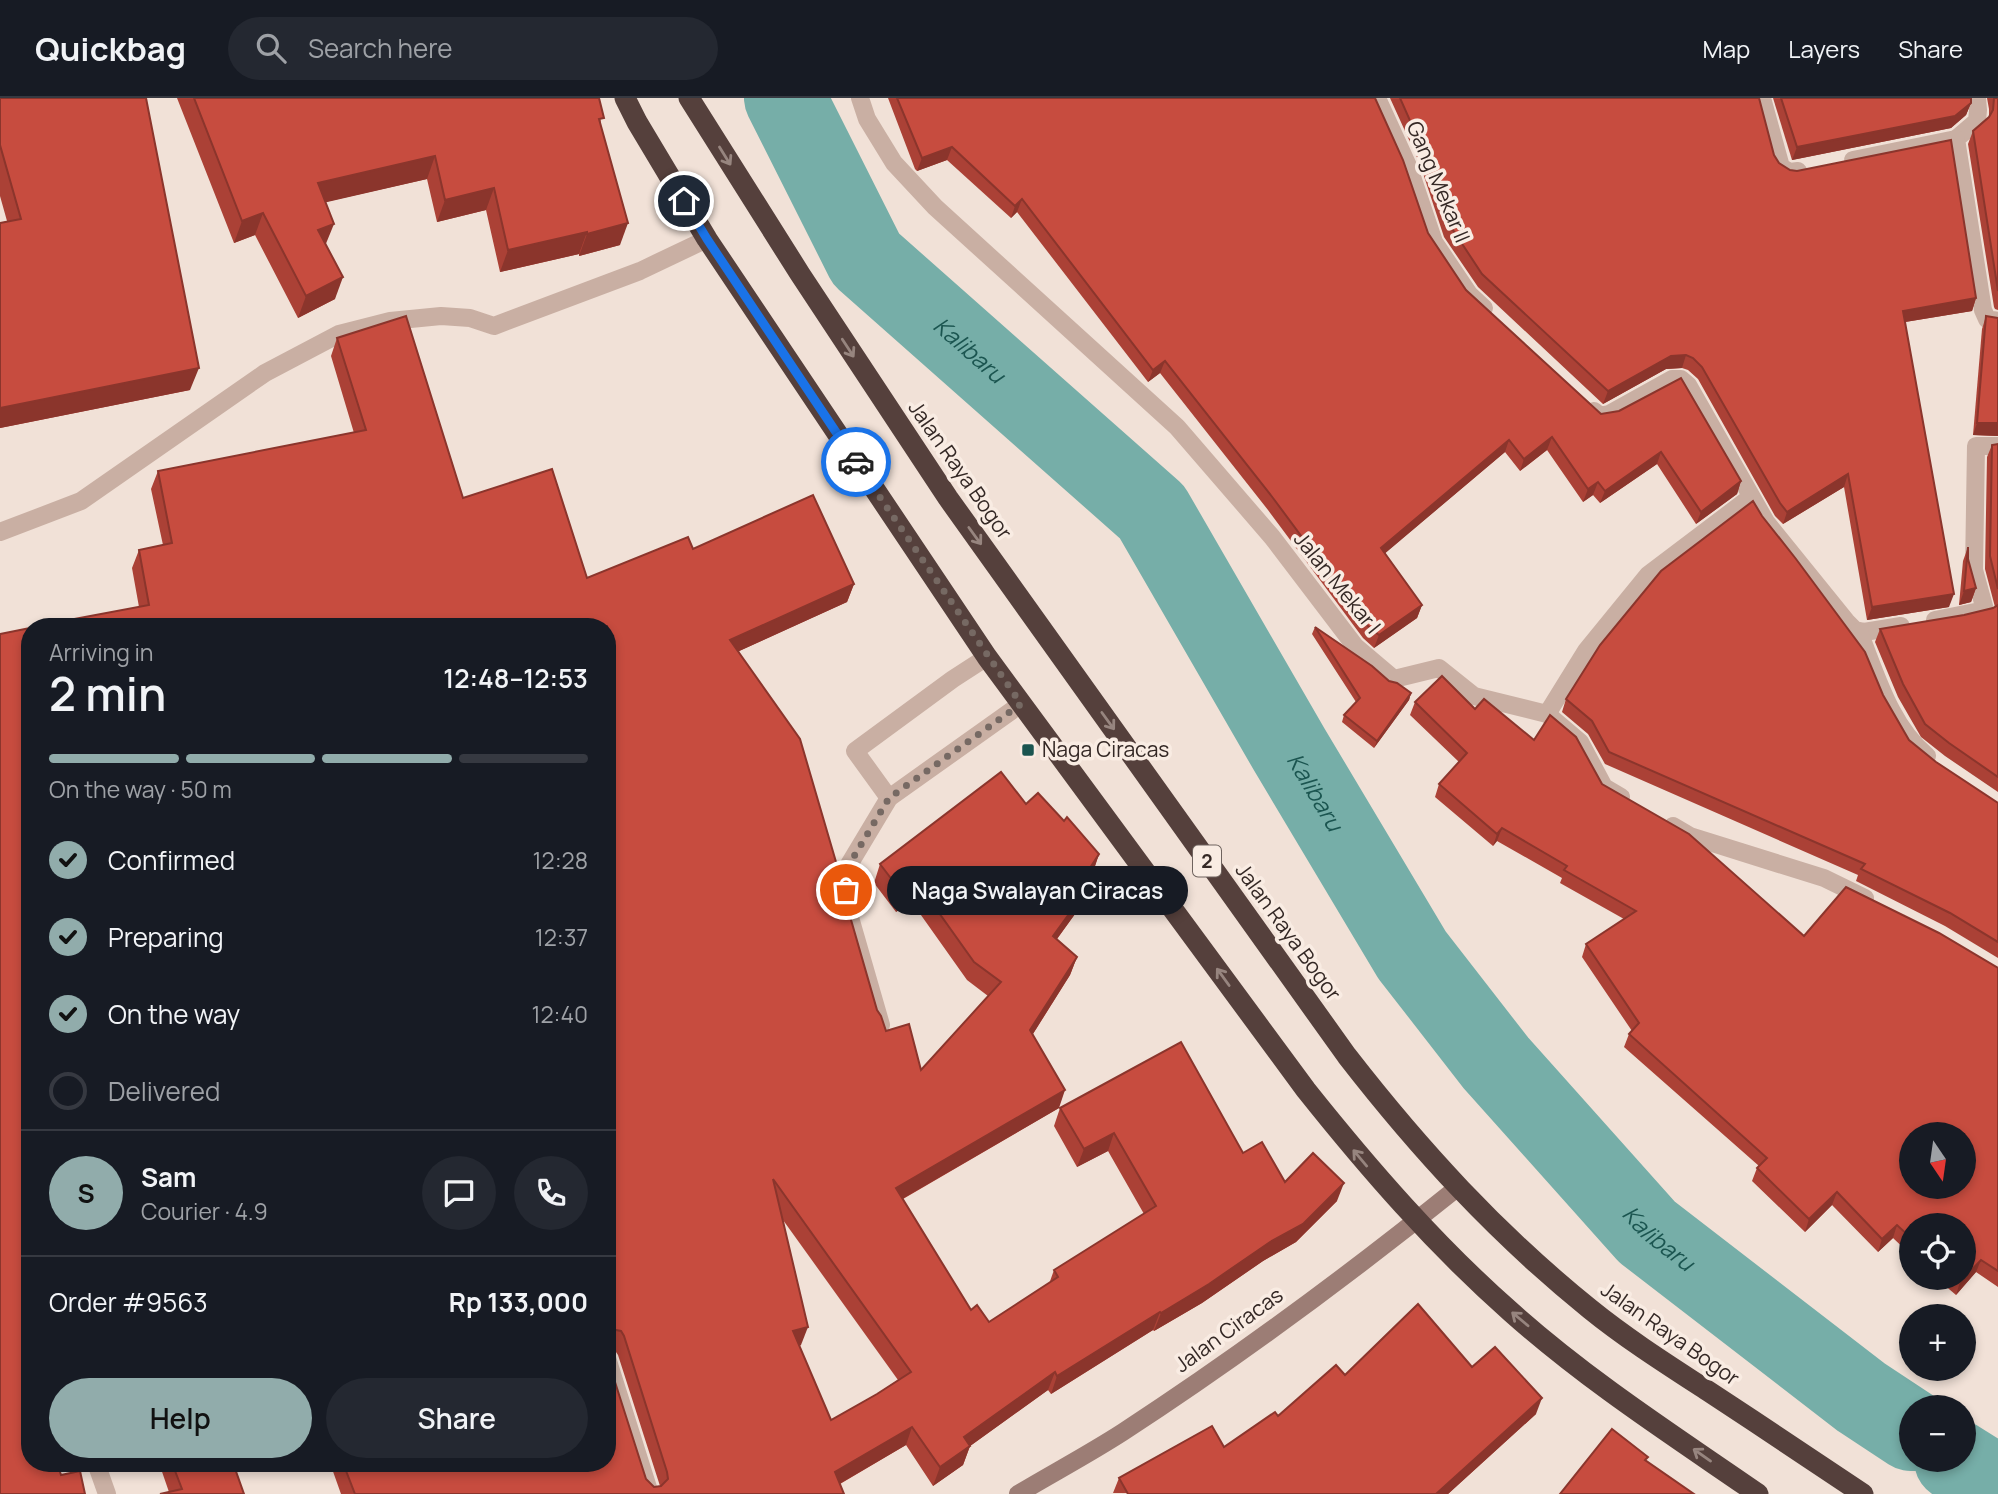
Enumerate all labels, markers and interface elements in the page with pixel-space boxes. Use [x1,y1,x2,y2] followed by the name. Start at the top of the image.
[228,17,718,80] search box
[35,26,186,71] text: Quickbag
[252,29,290,67] icon: search
[308,30,453,66] text: Search here
[1703,32,1750,65] text: Map
[1788,32,1860,65] text: Layers
[1898,32,1963,65] text: Share
[1401,117,1477,247] street label: Gang Mekar II
[718,146,733,165] one-way arrow
[654,171,714,231] pin
[665,182,703,220] icon: home
[927,309,1014,391] water label: Kalibaru
[841,337,855,357] one-way arrow
[903,395,1019,545] street label: Jalan Raya Bogor
[821,427,891,497] courier
[837,443,875,481] icon: car
[968,526,983,545] one-way arrow
[1288,526,1387,639] street label: Jalan Mekar I
[49,636,154,668] text: Arriving in
[443,660,588,696] text: 12:48–12:53
[49,662,166,725] text: 2 min
[1101,711,1115,730] one-way arrow
[1042,735,1169,763] place label: Naga Ciracas
[1020,742,1036,758] marker: Naga Ciracas
[1280,747,1352,839] water label: Kalibaru
[49,773,232,805] text: On the way · 50 m
[49,841,87,879] icon: check
[108,842,235,878] text: Confirmed
[533,844,588,876] text: 12:28
[1193,846,1221,876] road number: 2
[1230,857,1348,1006] street label: Jalan Raya Bogor
[816,860,876,920] pin
[888,866,1189,914] callout: Naga Swalayan Ciracas
[827,871,865,909] icon: bag
[912,874,1163,906] text: Naga Swalayan Ciracas
[49,918,87,956] icon: check
[108,919,224,955] text: Preparing
[535,921,588,953] text: 12:37
[1215,968,1230,986] one-way arrow
[49,995,87,1033] icon: check
[108,996,240,1032] text: On the way
[531,998,588,1030] text: 12:40
[108,1073,220,1109] text: Delivered
[1899,1122,1976,1199] north arrow
[1899,1122,1976,1472] map controls
[1352,1149,1368,1167] one-way arrow
[422,1156,496,1230] button: chat
[514,1156,588,1230] button: phone
[141,1159,196,1195] text: Sam
[77,1175,95,1211] text: S
[141,1195,268,1227] text: Courier · 4.9
[1616,1198,1703,1279] water label: Kalibaru
[1899,1213,1976,1290] button: locate
[1596,1275,1746,1392] street label: Jalan Raya Bogor
[1169,1280,1288,1378] street label: Jalan Ciracas
[49,1284,208,1320] text: Order #9563
[449,1284,588,1320] text: Rp 133,000
[1899,1304,1976,1381] button: +
[1511,1312,1529,1327] one-way arrow
[49,1378,312,1458] button: Help
[326,1378,588,1458] button: Share
[1899,1395,1976,1472] button: −
[1693,1448,1712,1462] one-way arrow

